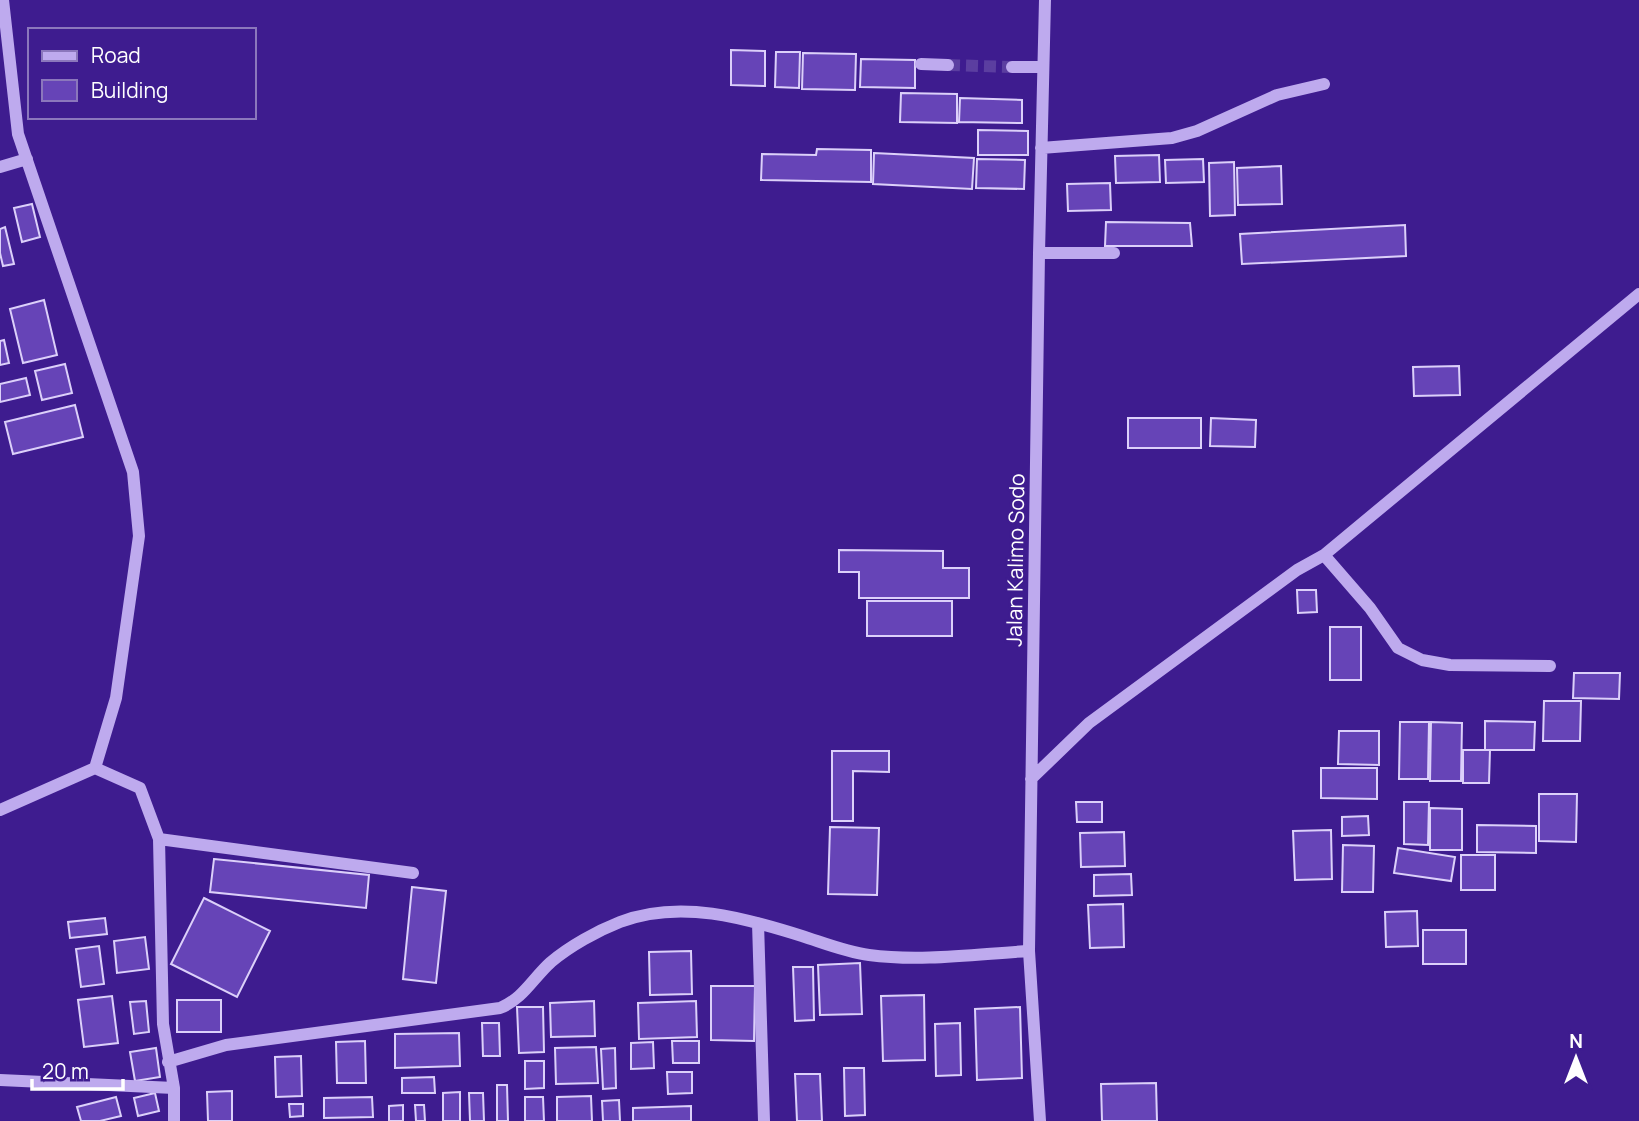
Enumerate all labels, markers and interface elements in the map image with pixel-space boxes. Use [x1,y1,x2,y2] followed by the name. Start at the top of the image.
[28,28,256,119] legend
[91,41,141,69] text: Road
[91,76,168,104] text: Building
[999,473,1031,647] street label: Jalan Kalimo Sodo
[1541,1023,1611,1093] north arrow
[1569,1028,1583,1054] text: N
[32,1048,122,1092] scale bar
[42,1057,89,1085] text: 20 m

